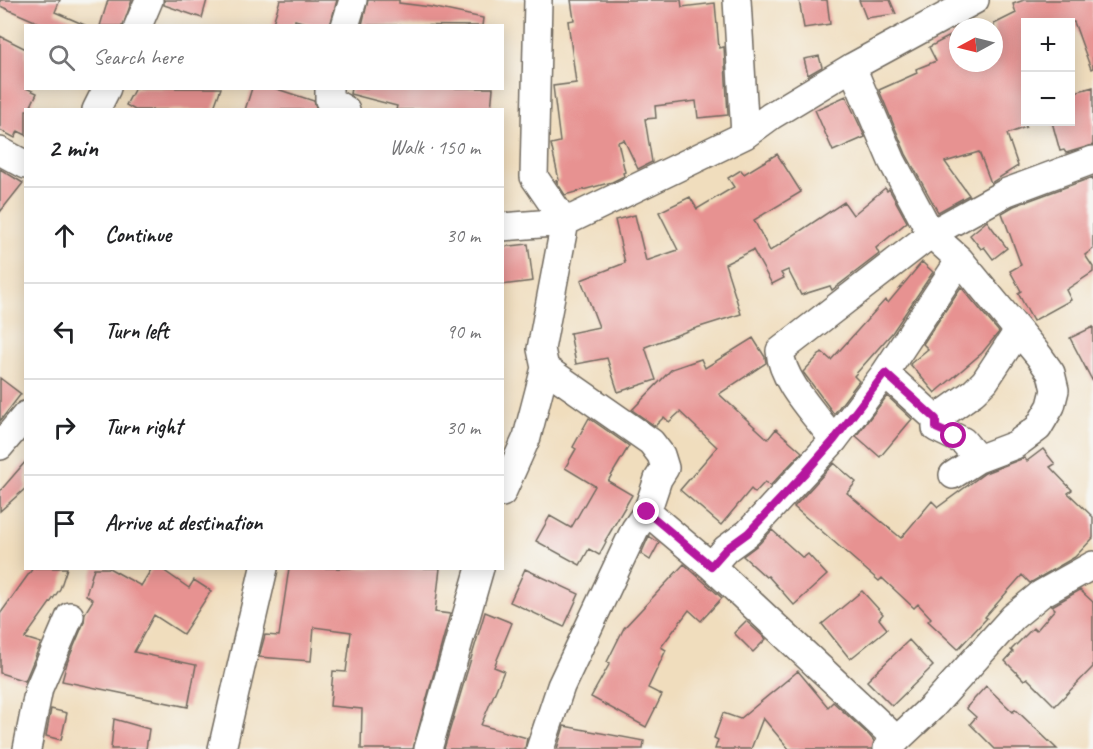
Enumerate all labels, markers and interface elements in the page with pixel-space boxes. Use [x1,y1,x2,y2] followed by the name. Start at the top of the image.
[949,18,1003,72] north arrow
[1021,18,1075,126] map controls
[1021,18,1075,72] button: +
[24,24,504,90] search box
[45,41,78,74] icon: search
[93,43,183,71] text: Search here
[1021,72,1075,126] button: −
[48,131,98,164] text: 2 min
[390,135,480,160] text: Walk · 150 m
[48,219,81,252] icon: ahead
[105,221,171,249] text: Continue
[446,223,480,248] text: 30 m
[48,315,81,348] icon: left
[105,317,169,345] text: Turn left
[446,319,480,344] text: 90 m
[48,411,81,444] icon: right
[105,413,182,441] text: Turn right
[446,415,480,440] text: 30 m
[940,422,966,448] route start
[633,498,659,524] route end
[48,507,81,540] icon: arrive
[105,509,262,537] text: Arrive at destination

